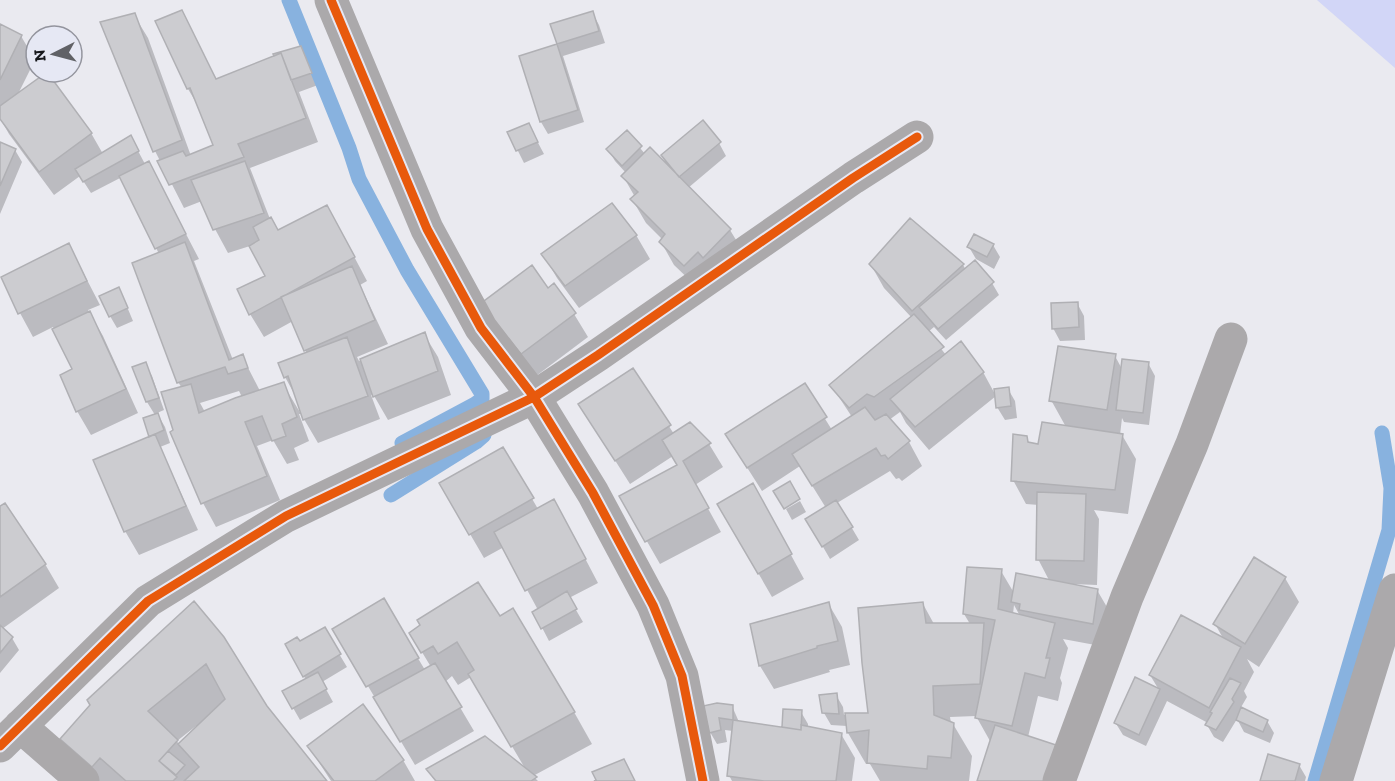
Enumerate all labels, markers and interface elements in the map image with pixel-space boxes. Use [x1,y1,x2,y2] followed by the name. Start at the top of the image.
[24,24,84,84] north arrow
[29,48,50,63] text: N

